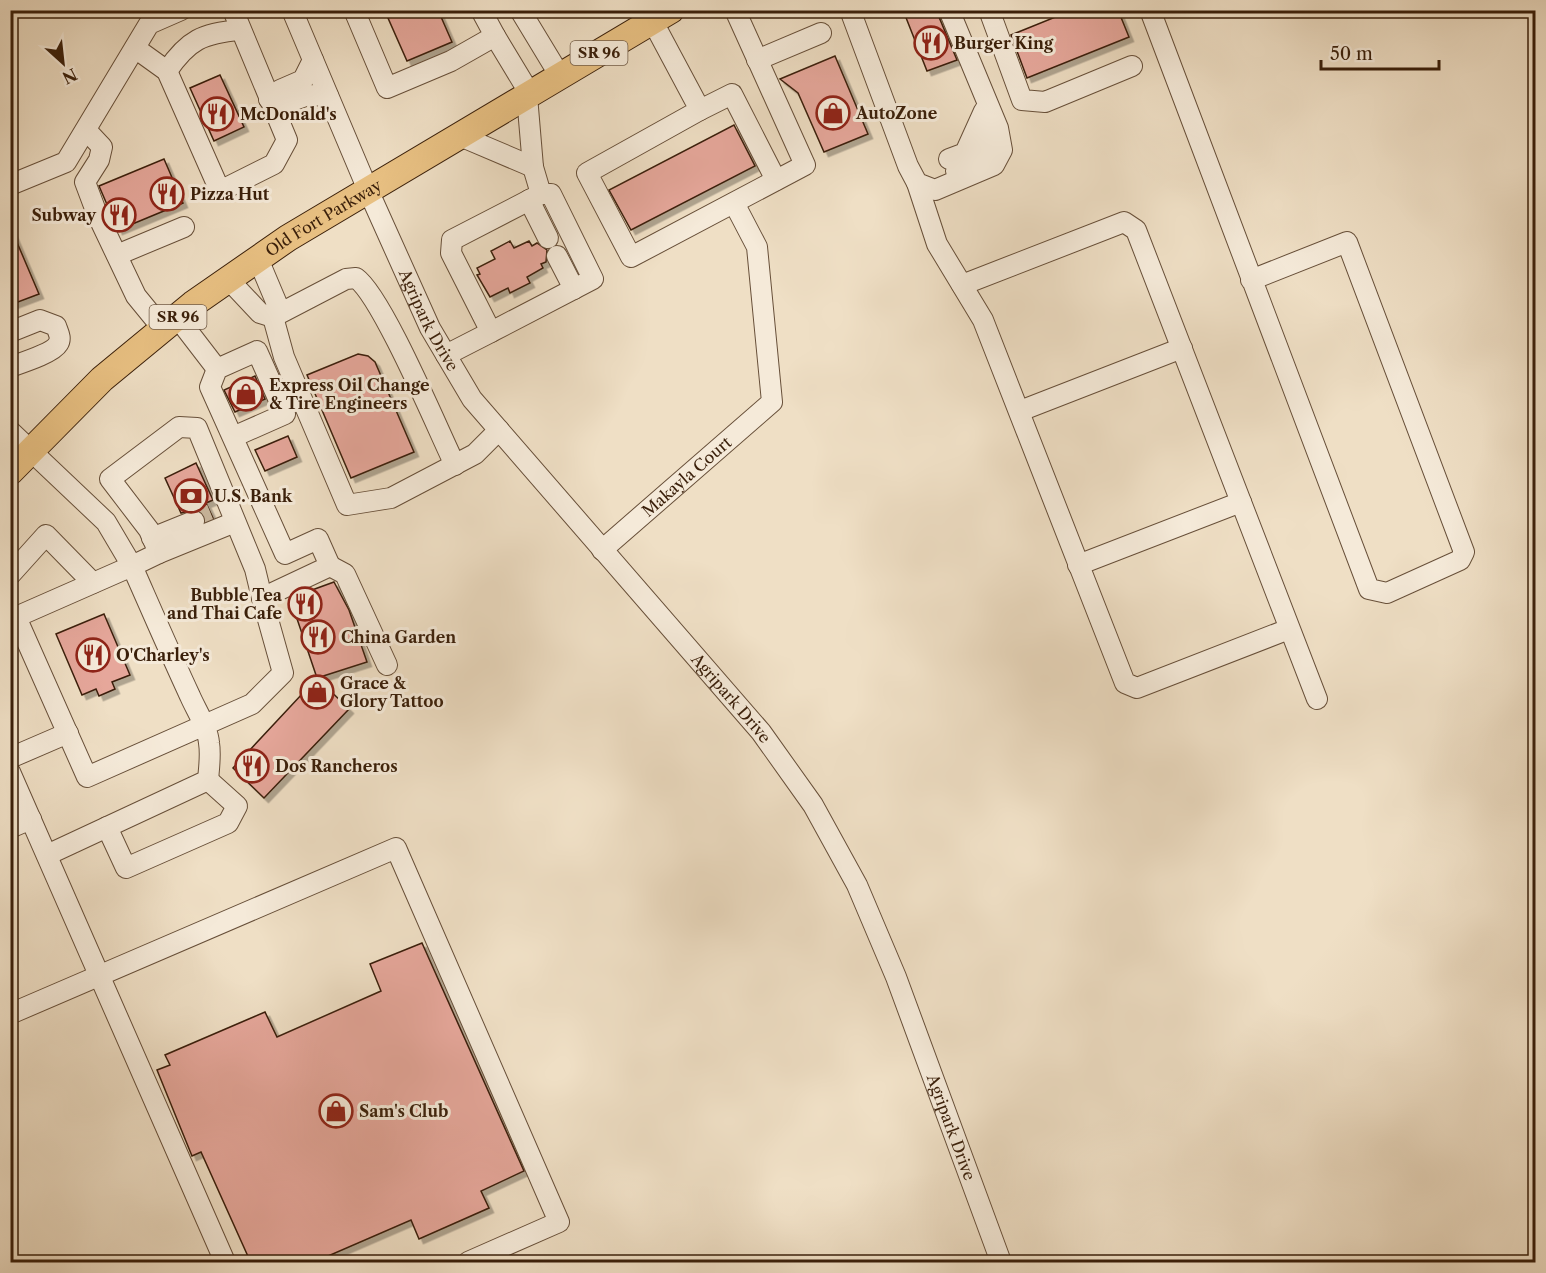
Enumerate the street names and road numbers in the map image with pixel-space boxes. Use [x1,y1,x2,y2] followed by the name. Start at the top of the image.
[570,41,628,65] road number: SR 96
[261,174,386,261] street label: Old Fort Parkway
[394,265,463,375] street label: Agripark Drive
[150,305,207,329] road number: SR 96
[638,432,736,521] street label: Makayla Court
[687,648,775,747] street label: Agripark Drive
[922,1070,980,1183] street label: Agripark Drive

